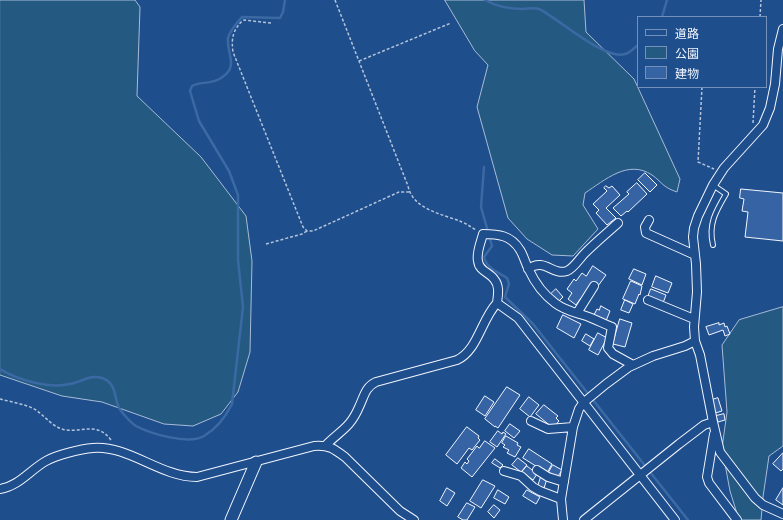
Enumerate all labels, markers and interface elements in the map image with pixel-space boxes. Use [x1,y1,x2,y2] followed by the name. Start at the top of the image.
[637,16,767,88] legend
[675,27,699,41] text: 道路
[675,47,699,61] text: 公園
[675,67,699,81] text: 建物

